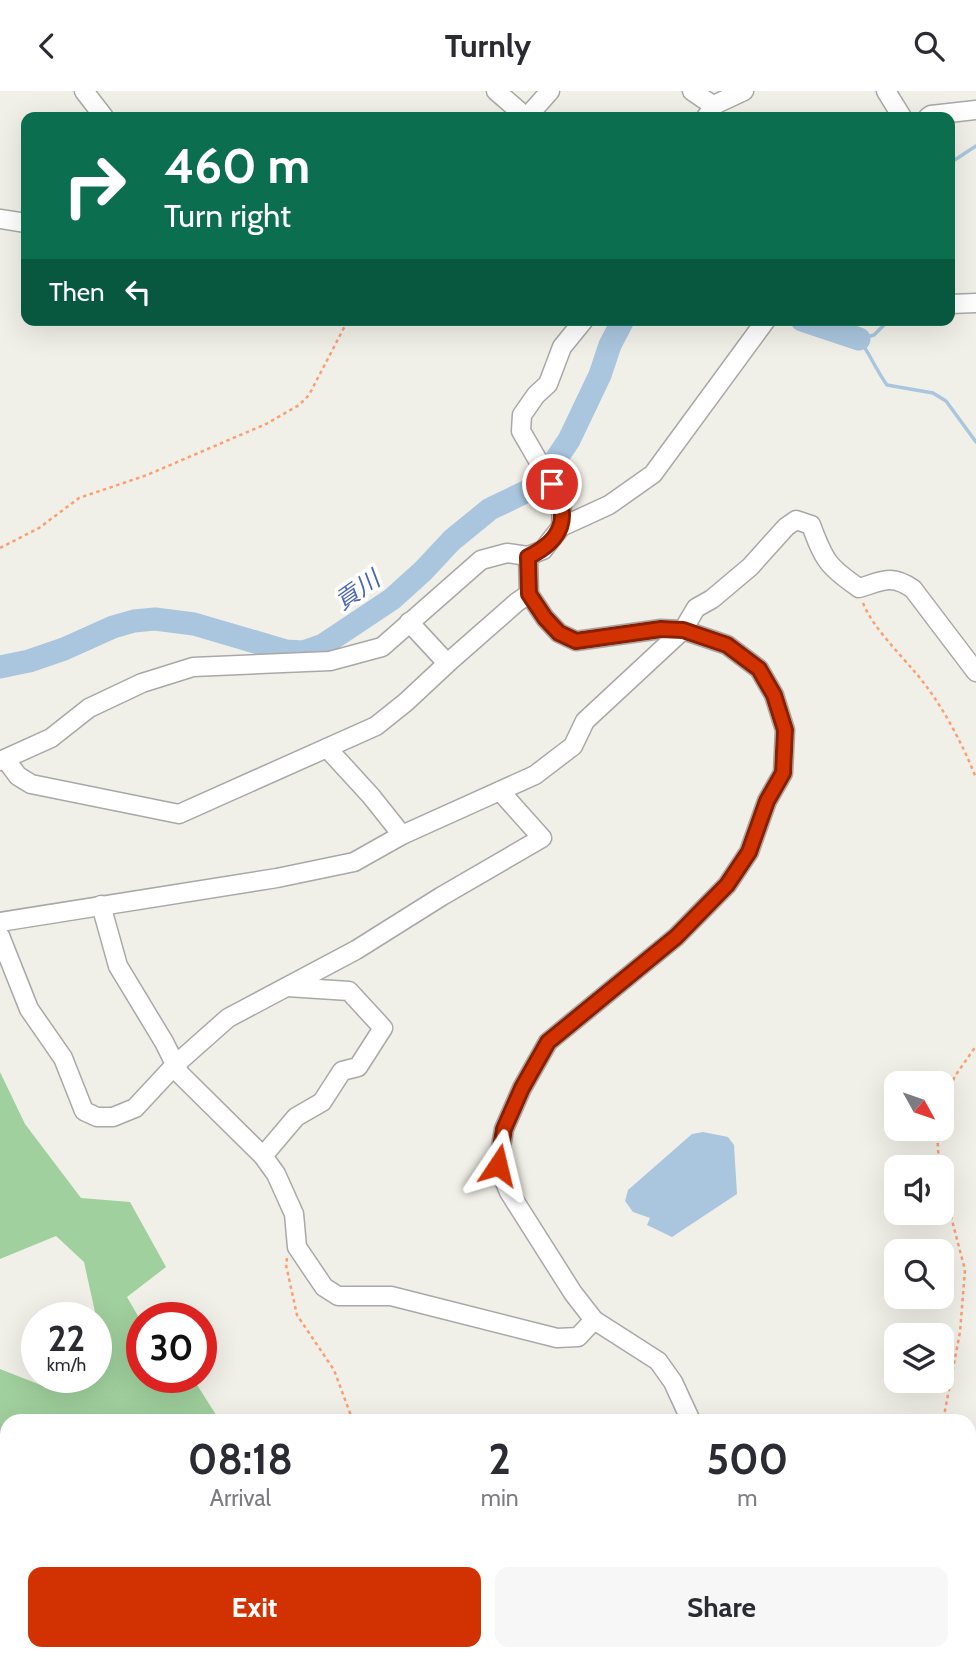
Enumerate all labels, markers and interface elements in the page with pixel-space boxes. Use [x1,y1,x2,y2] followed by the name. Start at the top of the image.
[445,26,531,65] text: Turnly
[28,27,66,65] icon: back
[910,27,948,65] icon: search
[164,136,310,195] text: 460 m
[49,140,140,231] icon: right
[164,196,291,235] text: Turn right
[119,273,157,311] icon: left
[49,276,105,308] text: Then
[522,454,582,514] pin
[533,465,571,503] icon: arrive
[329,563,387,616] water label: 貢川
[884,1071,954,1141] north arrow
[884,1071,954,1393] map controls
[461,1128,535,1202] position arrow
[884,1155,954,1225] button: sound
[884,1239,954,1309] button: search
[126,1302,217,1393] speed limit sign: 30
[48,1317,85,1360] text: 22
[884,1323,954,1393] button: layers
[47,1354,86,1376] text: km/h
[188,1433,293,1485] text: 08:18
[489,1433,511,1485] text: 2
[706,1433,788,1485] text: 500
[210,1484,271,1512] text: Arrival
[481,1484,519,1512] text: min
[737,1484,757,1512] text: m
[28,1567,481,1647] button: Exit
[495,1567,948,1647] button: Share

